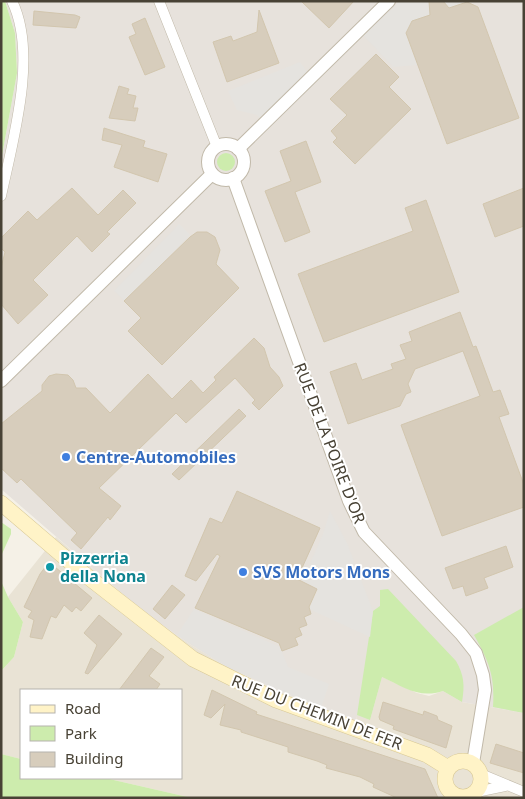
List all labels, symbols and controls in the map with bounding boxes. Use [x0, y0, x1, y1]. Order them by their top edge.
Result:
street label: RUE DE LA POIRE D'OR [289, 359, 371, 527]
place label: Centre-Automobiles [76, 446, 236, 468]
marker: Centre-Automobiles [60, 451, 72, 463]
place label: Pizzerria della Nona [60, 547, 146, 587]
marker: Pizzerria della Nona [44, 561, 56, 573]
place label: SVS Motors Mons [253, 561, 390, 583]
marker: SVS Motors Mons [237, 566, 249, 578]
street label: RUE DU CHEMIN DE FER [228, 669, 406, 755]
legend [20, 689, 182, 779]
text: Road [65, 698, 101, 718]
text: Park [65, 723, 97, 743]
text: Building [65, 748, 123, 768]

